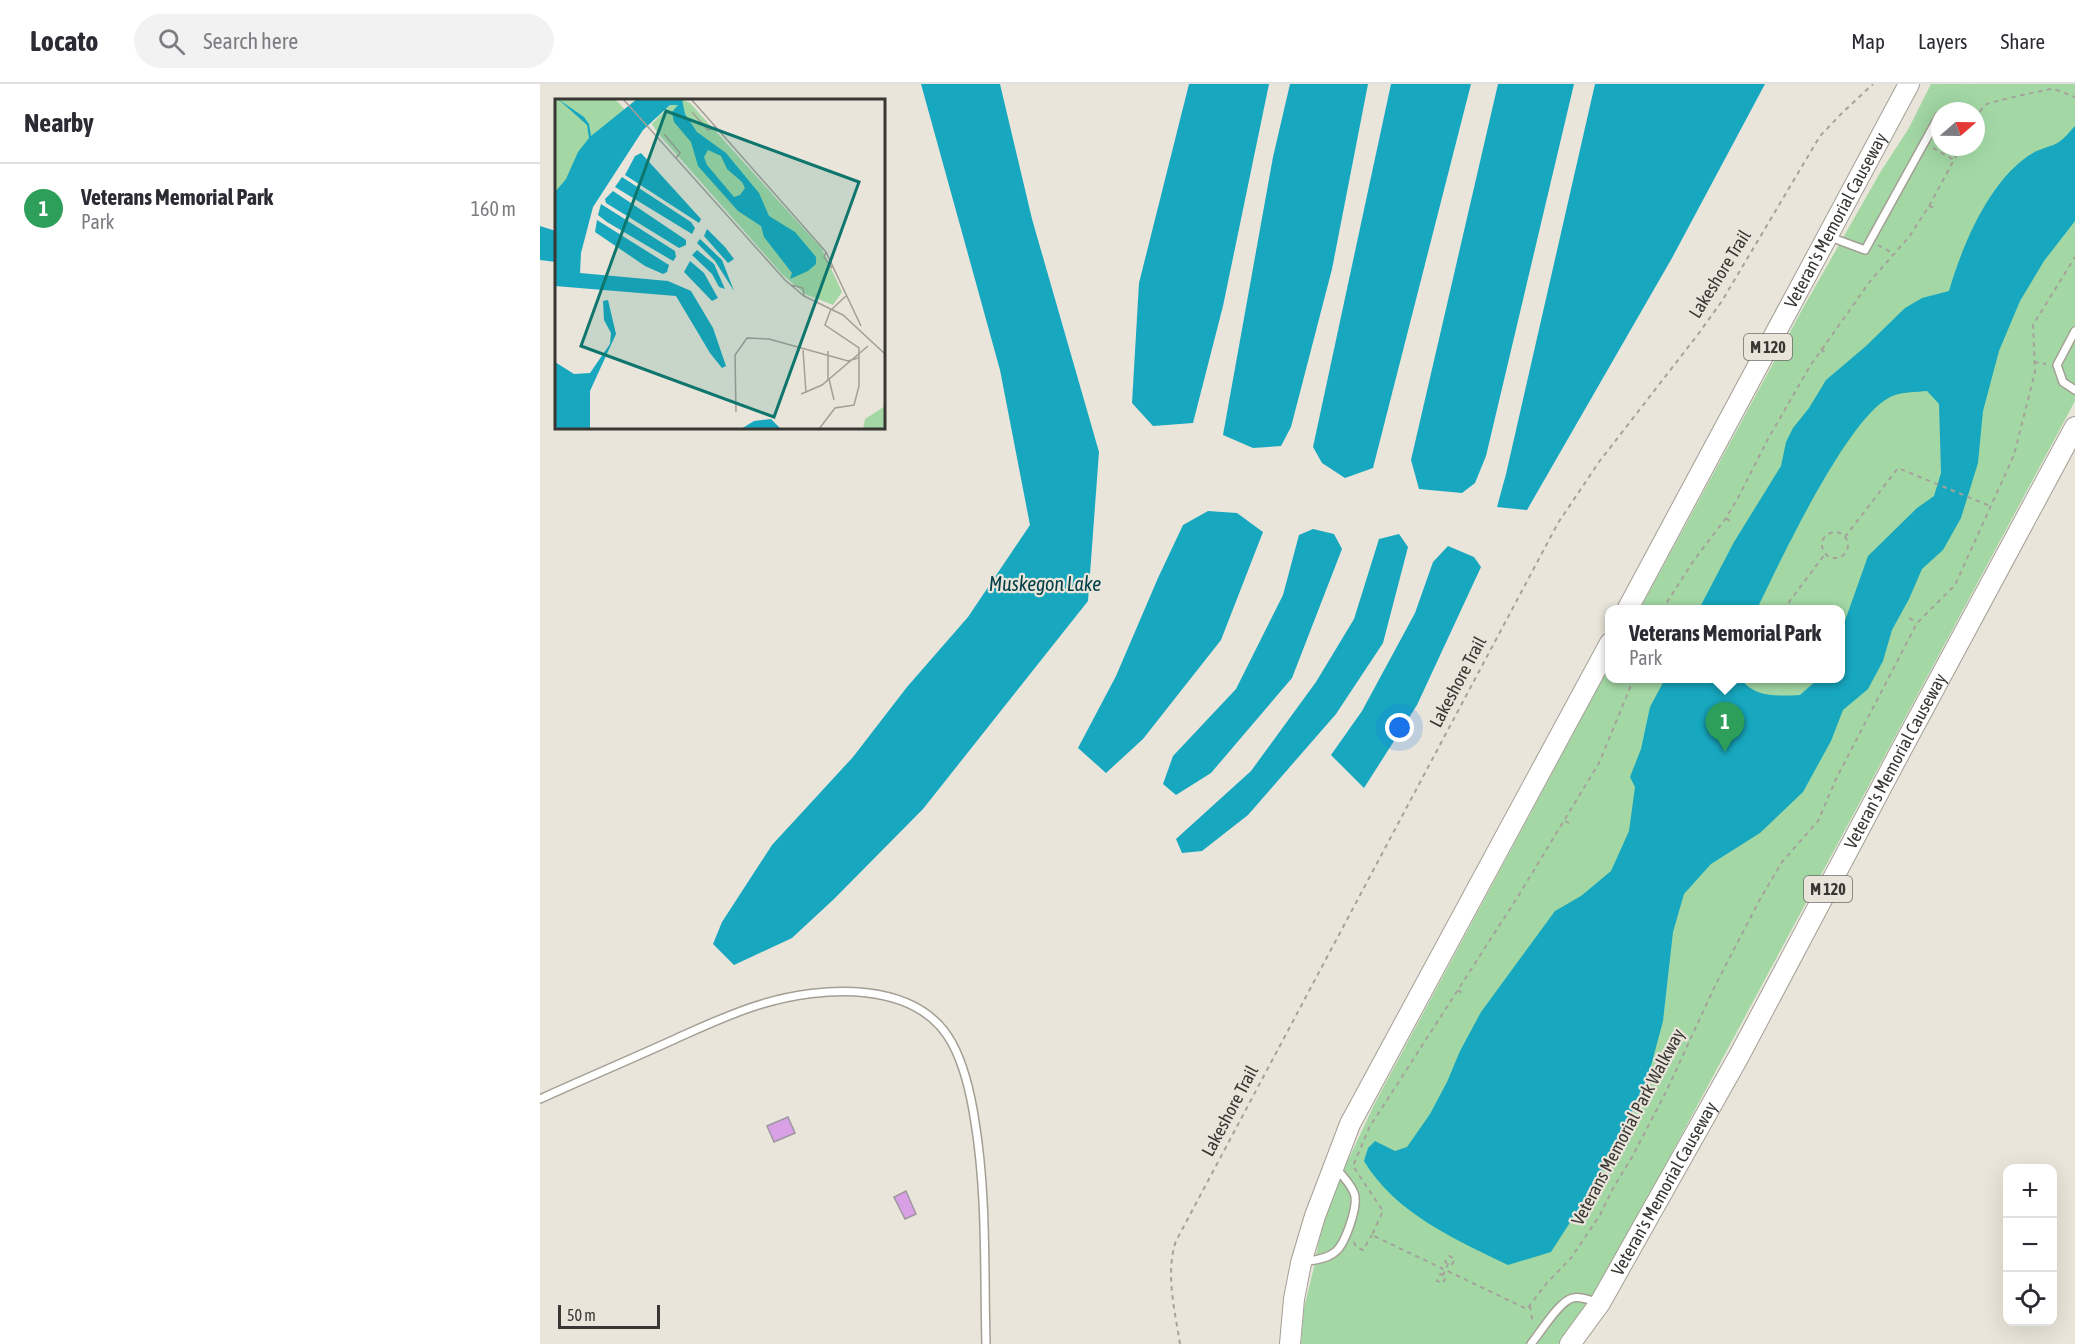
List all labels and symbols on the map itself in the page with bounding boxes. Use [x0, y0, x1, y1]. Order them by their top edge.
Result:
inset map [555, 99, 885, 429]
north arrow [1931, 102, 1985, 156]
street label: Veteran's Memorial Causeway [1780, 129, 1891, 311]
street label: Lakeshore Trail [1684, 226, 1755, 322]
road number: M 120 [1744, 334, 1792, 360]
water label: Muskegon Lake [989, 572, 1101, 595]
street label: Lakeshore Trail [1425, 633, 1490, 731]
street label: Veteran's Memorial Causeway [1840, 670, 1950, 852]
pin: 1 [1706, 702, 1744, 752]
your location [1385, 713, 1414, 742]
road number: M 120 [1804, 876, 1852, 902]
street label: Veterans Memorial Park Walkway [1567, 1025, 1688, 1229]
street label: Lakeshore Trail [1197, 1062, 1262, 1160]
street label: Veteran's Memorial Causeway [1607, 1098, 1721, 1279]
scale bar [558, 1302, 660, 1330]

